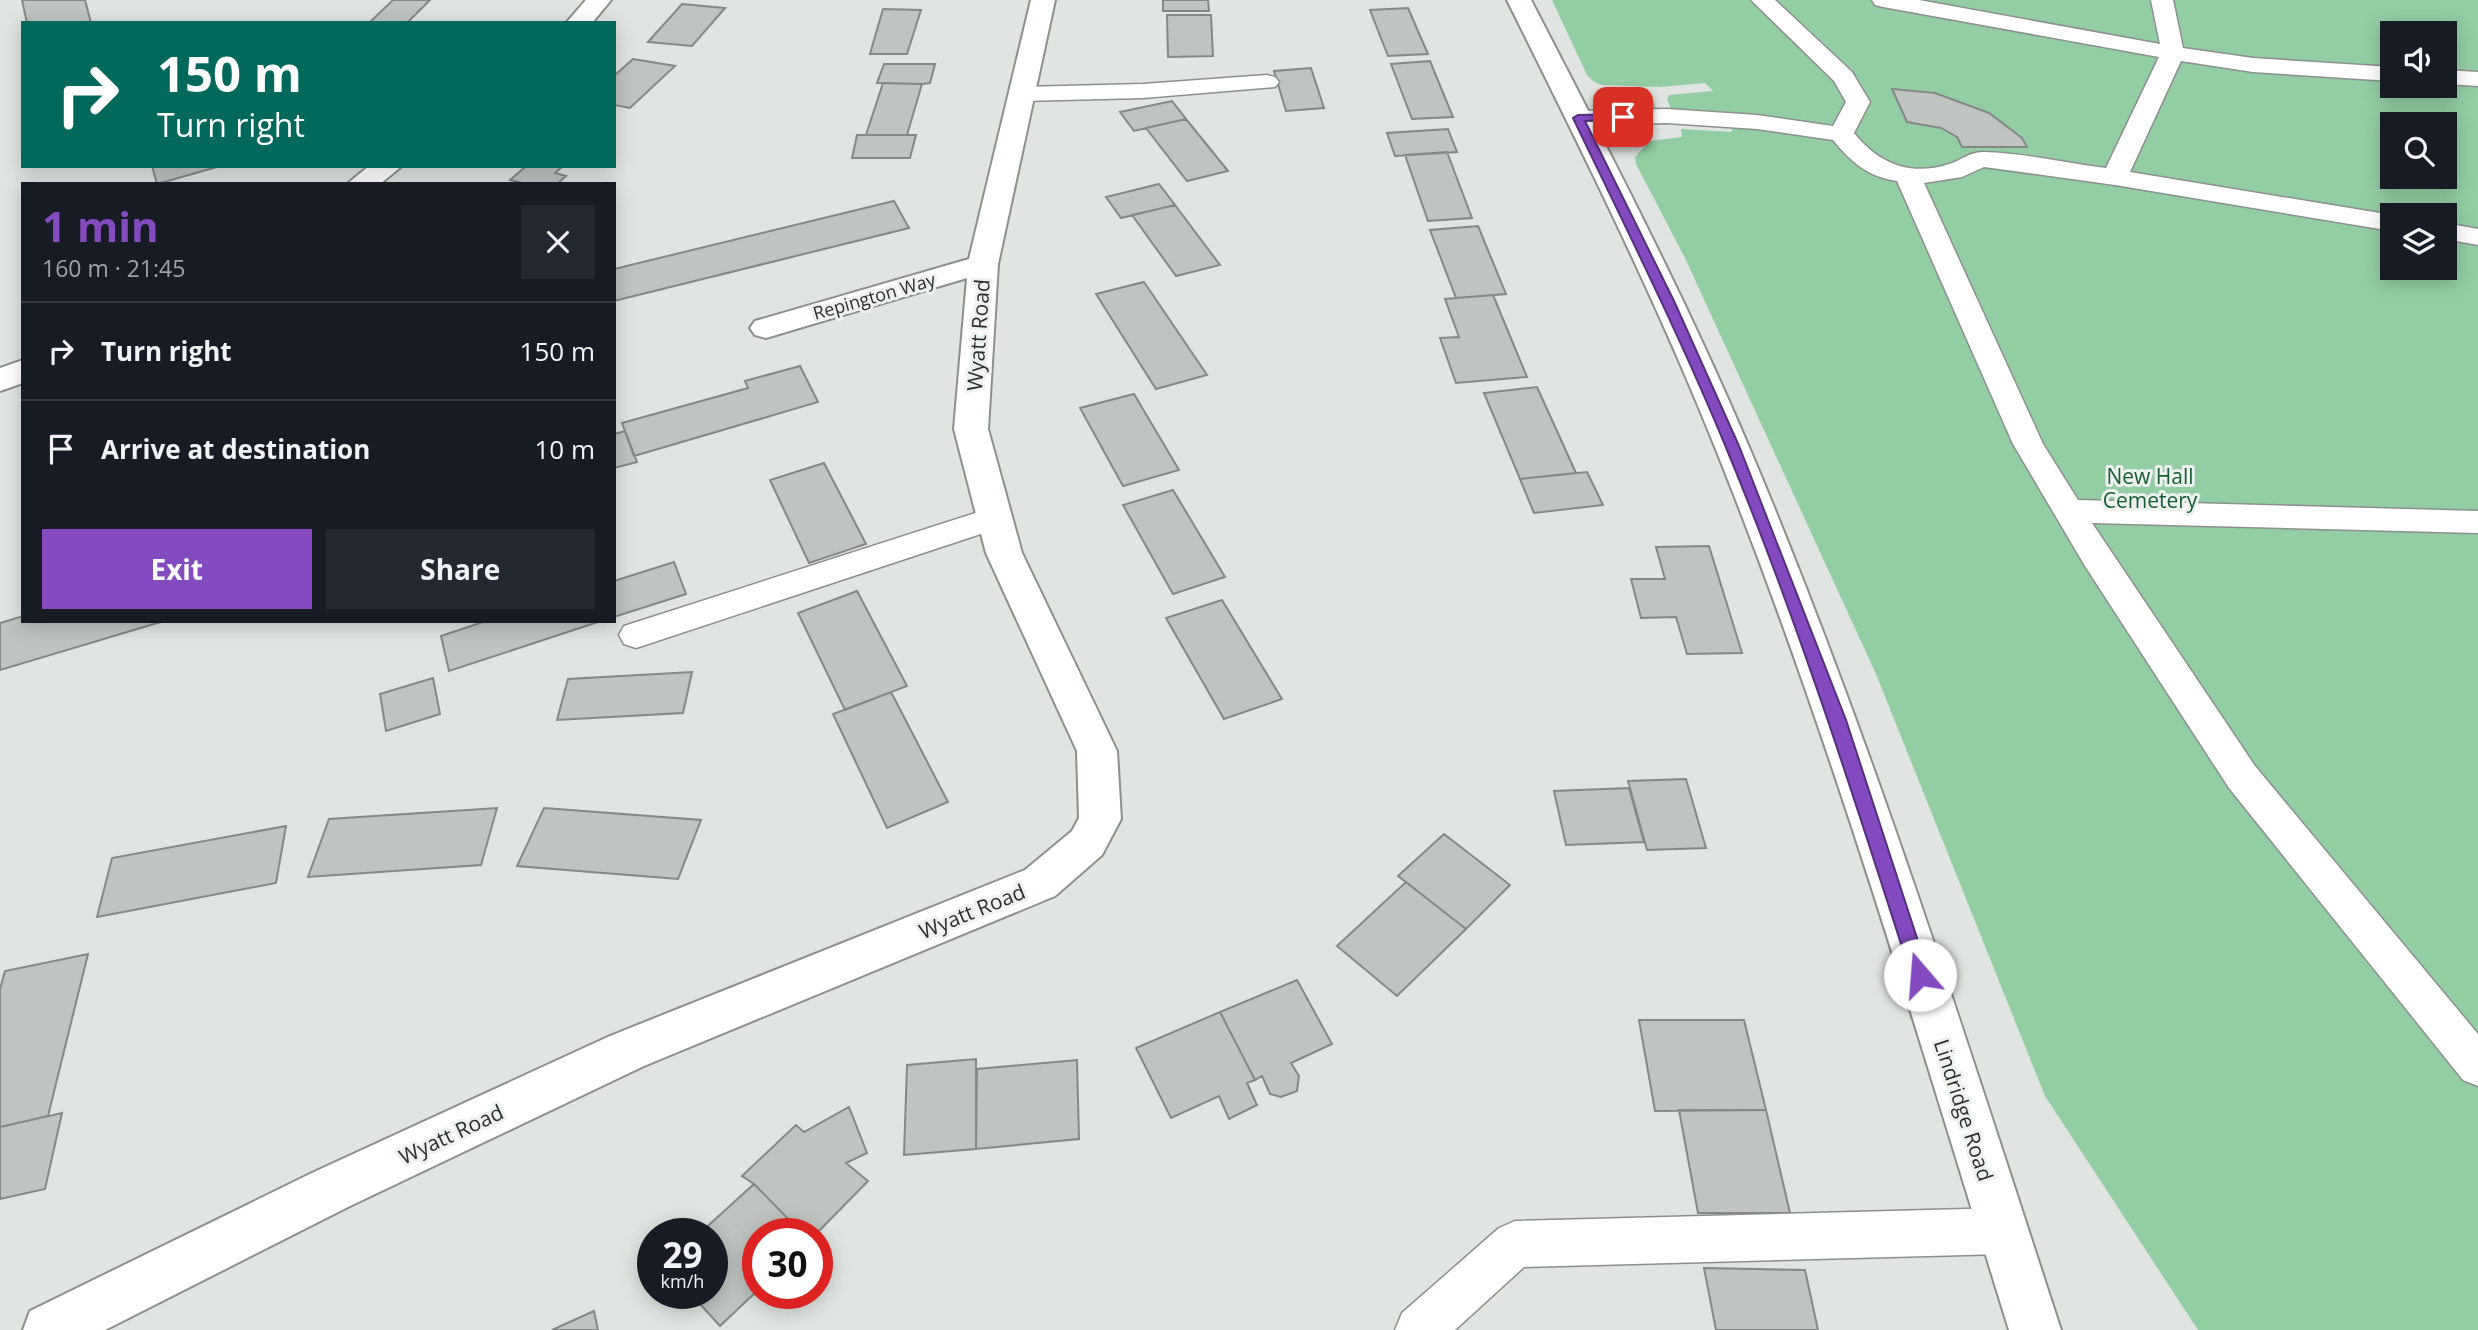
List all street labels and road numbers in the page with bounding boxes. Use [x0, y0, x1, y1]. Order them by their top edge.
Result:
street label: Repington Way [810, 267, 939, 325]
street label: Wyatt Road [960, 278, 996, 392]
street label: Wyatt Road [915, 877, 1029, 945]
street label: Lindridge Road [1928, 1036, 2000, 1184]
street label: Wyatt Road [394, 1098, 508, 1170]

